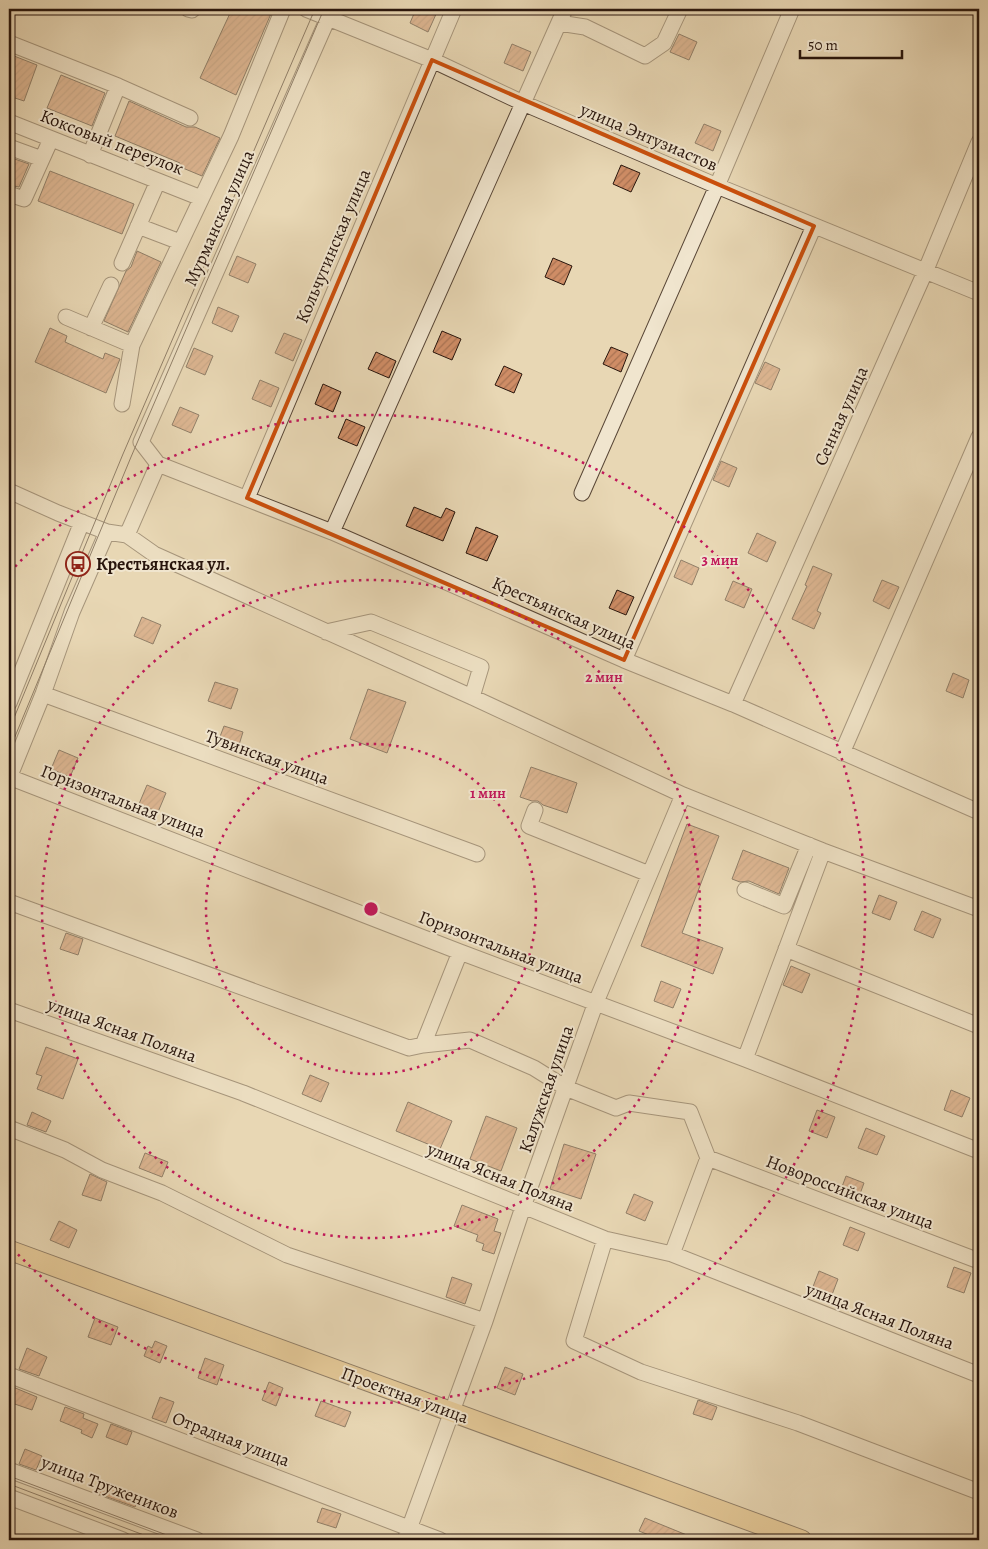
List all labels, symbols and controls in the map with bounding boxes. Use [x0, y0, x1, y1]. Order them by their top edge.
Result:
scale bar [800, 28, 903, 60]
text: 50 m [808, 35, 838, 55]
street label: улица Энтузиастов [576, 97, 721, 177]
street label: Коксовый переулок [37, 104, 187, 180]
street label: Мурманская улица [178, 146, 260, 290]
street label: Кольчугинская улица [290, 165, 377, 327]
street label: Сенная улица [808, 362, 874, 470]
text: 3 мин [702, 550, 739, 570]
bus stop icon: Крестьянская ул. [65, 551, 91, 577]
place label: Крестьянская ул. [96, 552, 230, 576]
street label: Крестьянская улица [488, 571, 640, 656]
text: 2 мин [585, 667, 623, 687]
street label: Тувинская улица [202, 724, 333, 791]
street label: Горизонтальная улица [37, 759, 209, 844]
text: 1 мин [470, 783, 506, 803]
centre of rings [362, 900, 380, 918]
street label: Горизонтальная улица [415, 905, 587, 990]
street label: улица Ясная Поляна [43, 992, 201, 1068]
street label: Калужская улица [513, 1021, 579, 1156]
street label: улица Ясная Поляна [423, 1136, 579, 1218]
street label: Новороссийская улица [762, 1149, 938, 1235]
street label: улица Ясная Поляна [801, 1276, 958, 1356]
street label: Проектная улица [338, 1361, 473, 1429]
street label: Отрадная улица [169, 1406, 294, 1473]
street label: улица Тружеников [37, 1449, 182, 1524]

